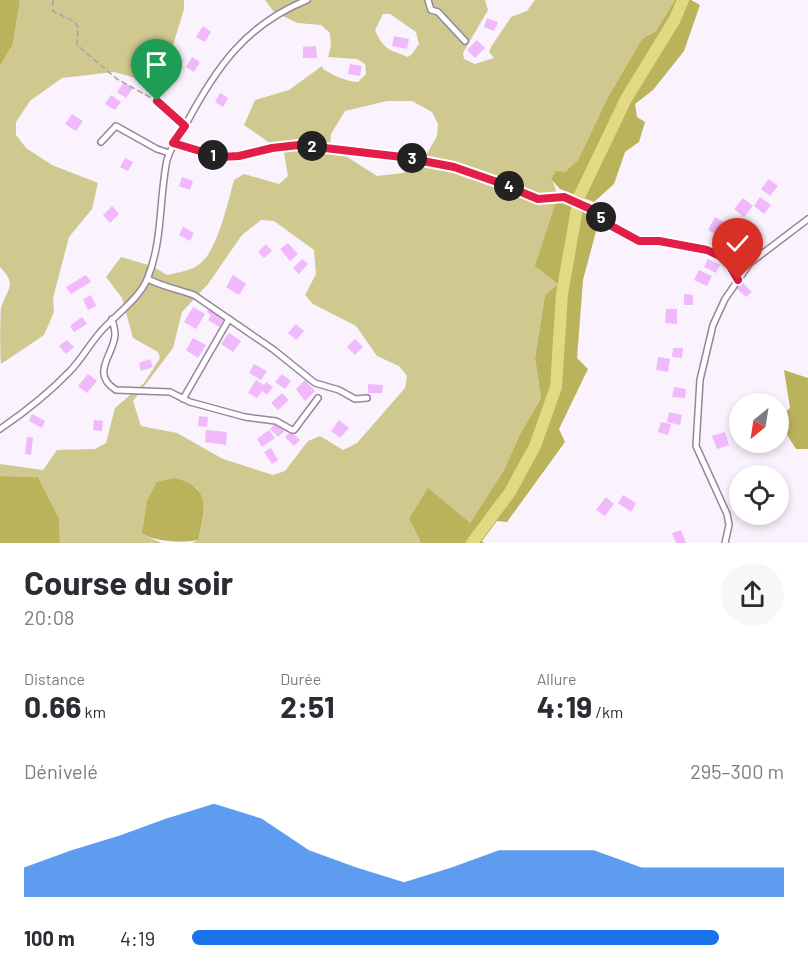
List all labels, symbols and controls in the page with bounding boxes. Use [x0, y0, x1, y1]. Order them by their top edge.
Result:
pin [131, 39, 182, 101]
icon: arrive [140, 48, 173, 81]
pin: 2 [297, 131, 327, 161]
text: 2 [308, 136, 316, 155]
pin: 1 [198, 140, 228, 170]
pin: 3 [397, 143, 427, 173]
text: 1 [210, 145, 216, 164]
text: 3 [408, 148, 416, 167]
pin: 4 [494, 171, 524, 201]
text: 4 [504, 176, 514, 195]
pin: 5 [586, 202, 616, 232]
text: 5 [597, 207, 605, 226]
pin [712, 218, 763, 280]
icon: check [721, 227, 754, 260]
north arrow [729, 393, 789, 453]
map controls [729, 393, 789, 525]
button: locate [729, 465, 789, 525]
text: Course du soir [24, 562, 233, 602]
button: share [721, 563, 784, 626]
text: 20:08 [24, 605, 75, 629]
text: Distance [24, 669, 85, 688]
text: Durée [280, 669, 321, 688]
text: Allure [537, 669, 577, 688]
text: 0.66 [24, 688, 81, 724]
text: 2:51 [280, 688, 335, 724]
text: 4:19 [537, 688, 592, 724]
text: km [81, 702, 106, 721]
text: /km [592, 702, 623, 721]
text: Dénivelé [24, 759, 98, 783]
text: 295–300 m [690, 759, 784, 783]
text: 100 m [24, 926, 75, 950]
text: 4:19 [120, 926, 155, 950]

